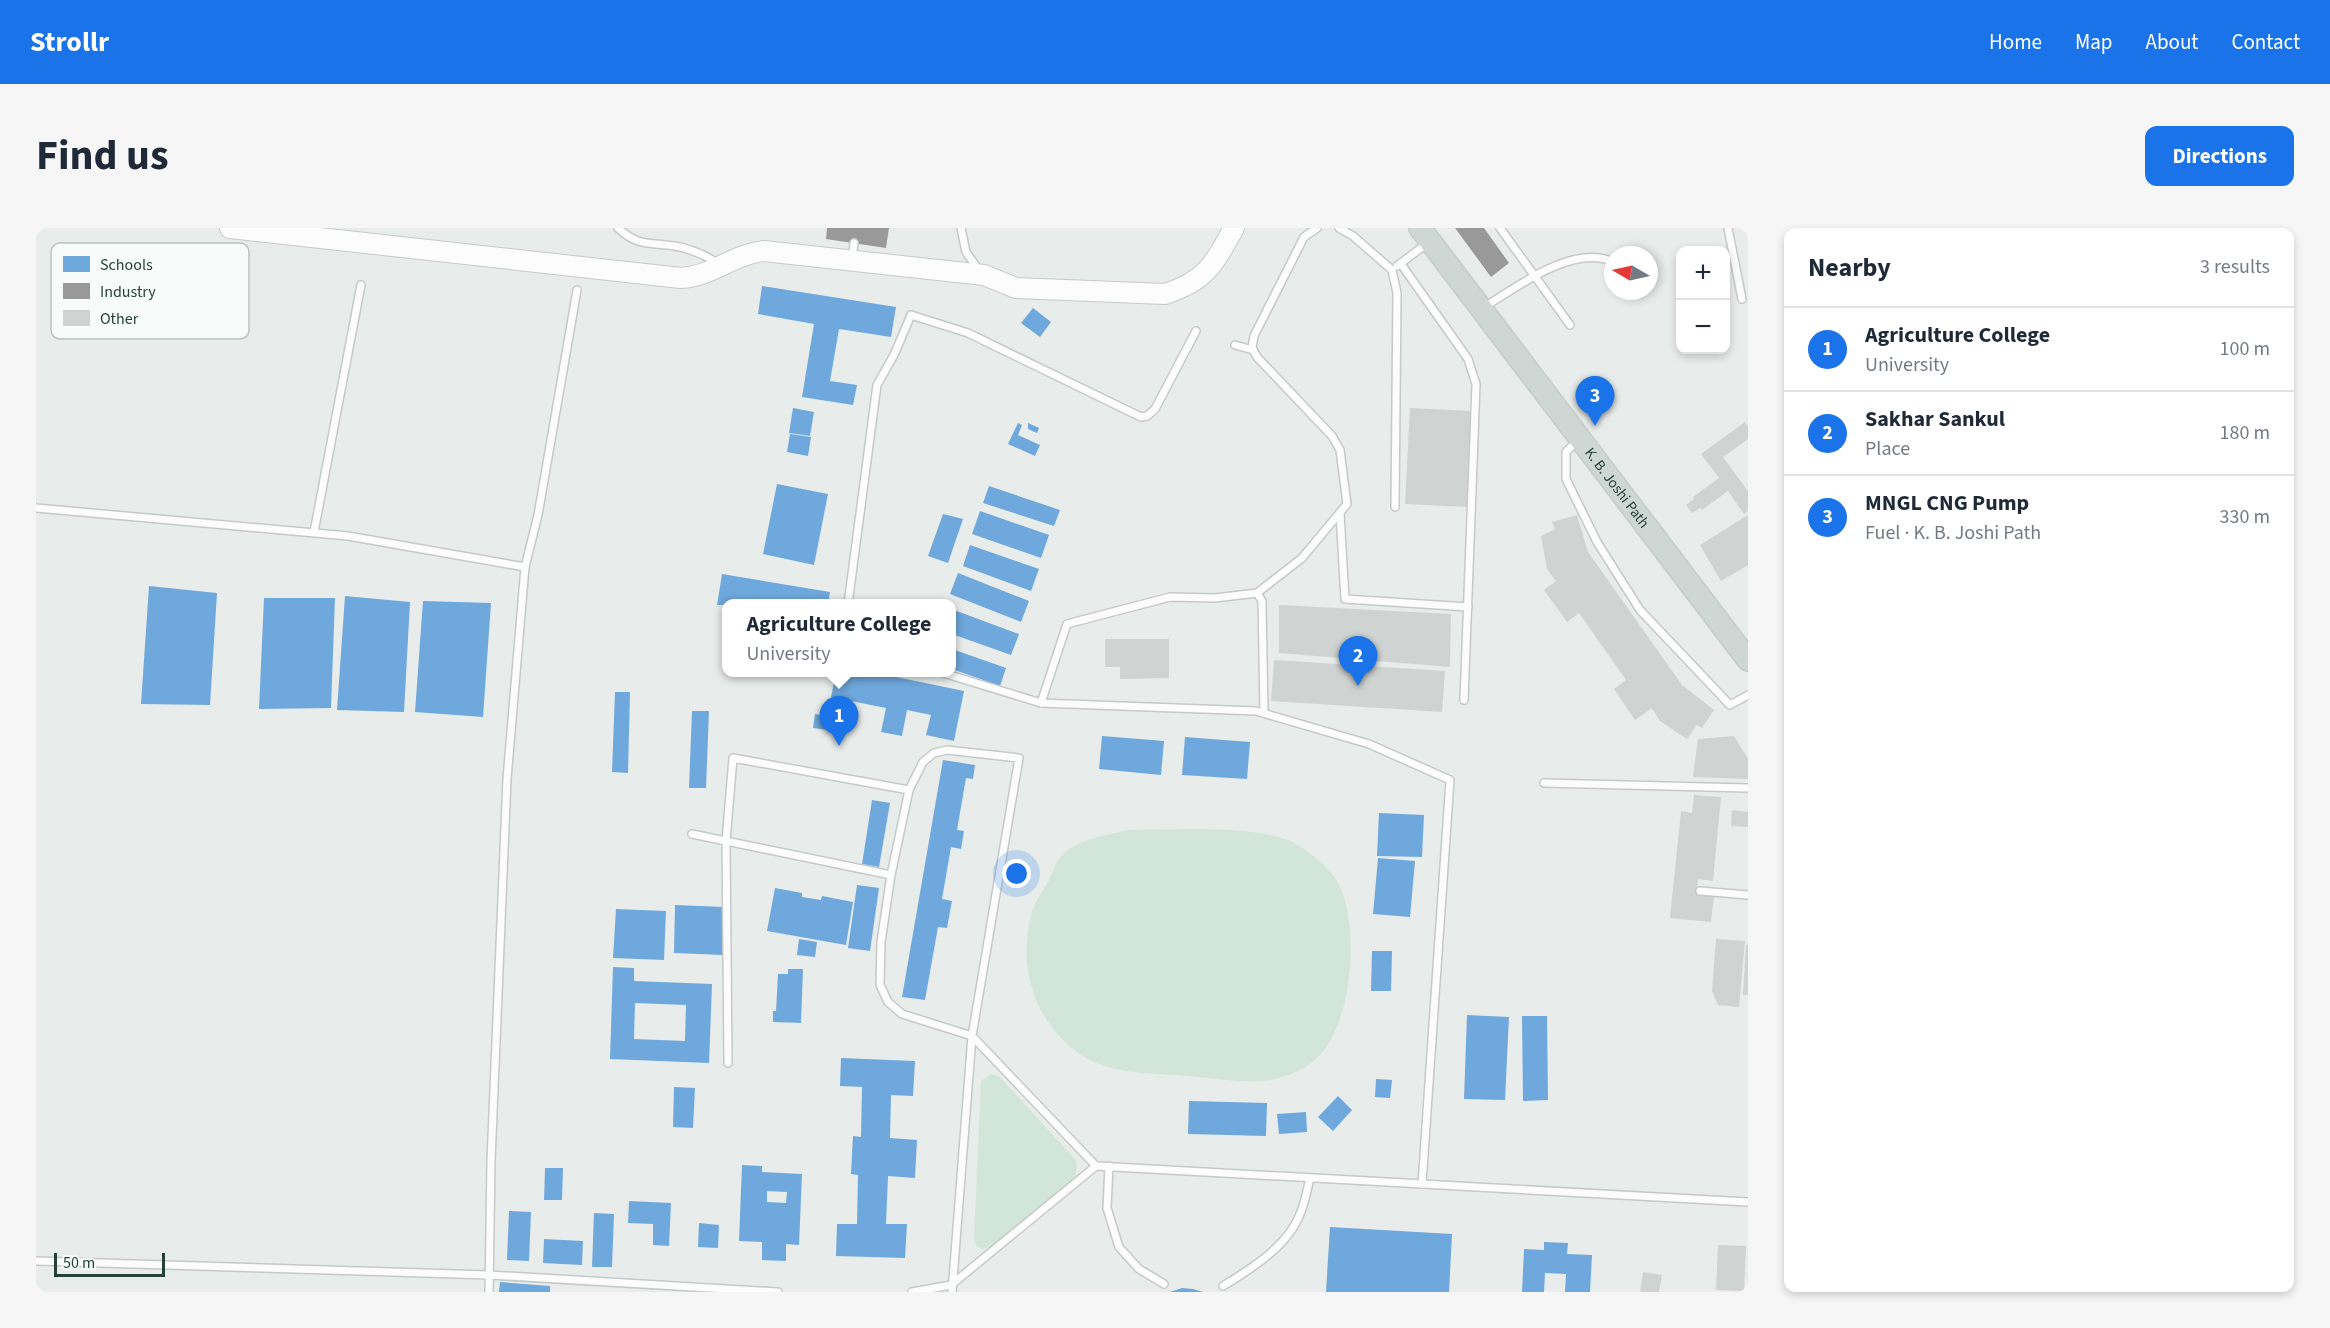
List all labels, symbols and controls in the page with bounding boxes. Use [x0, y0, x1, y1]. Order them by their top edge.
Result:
text: Strollr [30, 22, 109, 62]
text: Home [1989, 27, 2042, 57]
text: Map [2075, 27, 2113, 57]
text: About [2146, 27, 2198, 57]
text: Contact [2231, 27, 2300, 57]
text: Find us [36, 126, 169, 186]
button: Directions [2145, 126, 2294, 186]
legend [51, 243, 249, 339]
north arrow [1604, 246, 1658, 300]
map controls [1676, 246, 1730, 354]
button: + [1676, 246, 1730, 300]
text: Nearby [1808, 249, 1891, 286]
text: 3 results [2200, 253, 2270, 281]
text: Schools [100, 254, 153, 276]
text: Industry [100, 281, 156, 303]
button: − [1676, 300, 1730, 354]
text: Other [100, 308, 139, 330]
text: Agriculture College [1865, 319, 2050, 351]
text: 1 [1822, 335, 1833, 363]
text: 100 m [2220, 335, 2270, 363]
text: University [1865, 351, 1949, 379]
pin: 3 [1576, 376, 1614, 426]
text: Sakhar Sankul [1865, 403, 2005, 435]
text: 2 [1822, 419, 1833, 447]
text: 180 m [2220, 419, 2270, 447]
text: Place [1865, 435, 1910, 463]
street label: K. B. Joshi Path [1580, 443, 1655, 532]
text: MNGL CNG Pump [1865, 487, 2029, 519]
text: 3 [1822, 503, 1833, 531]
text: 330 m [2220, 503, 2270, 531]
text: Fuel · K. B. Joshi Path [1865, 519, 2041, 547]
popup [722, 599, 956, 677]
text: Agriculture College [746, 608, 932, 640]
pin: 2 [1338, 636, 1378, 686]
text: University [746, 640, 831, 668]
pin: 1 [820, 696, 858, 746]
your location [1002, 859, 1031, 888]
scale bar [54, 1250, 165, 1278]
text: 50 m [63, 1252, 95, 1274]

